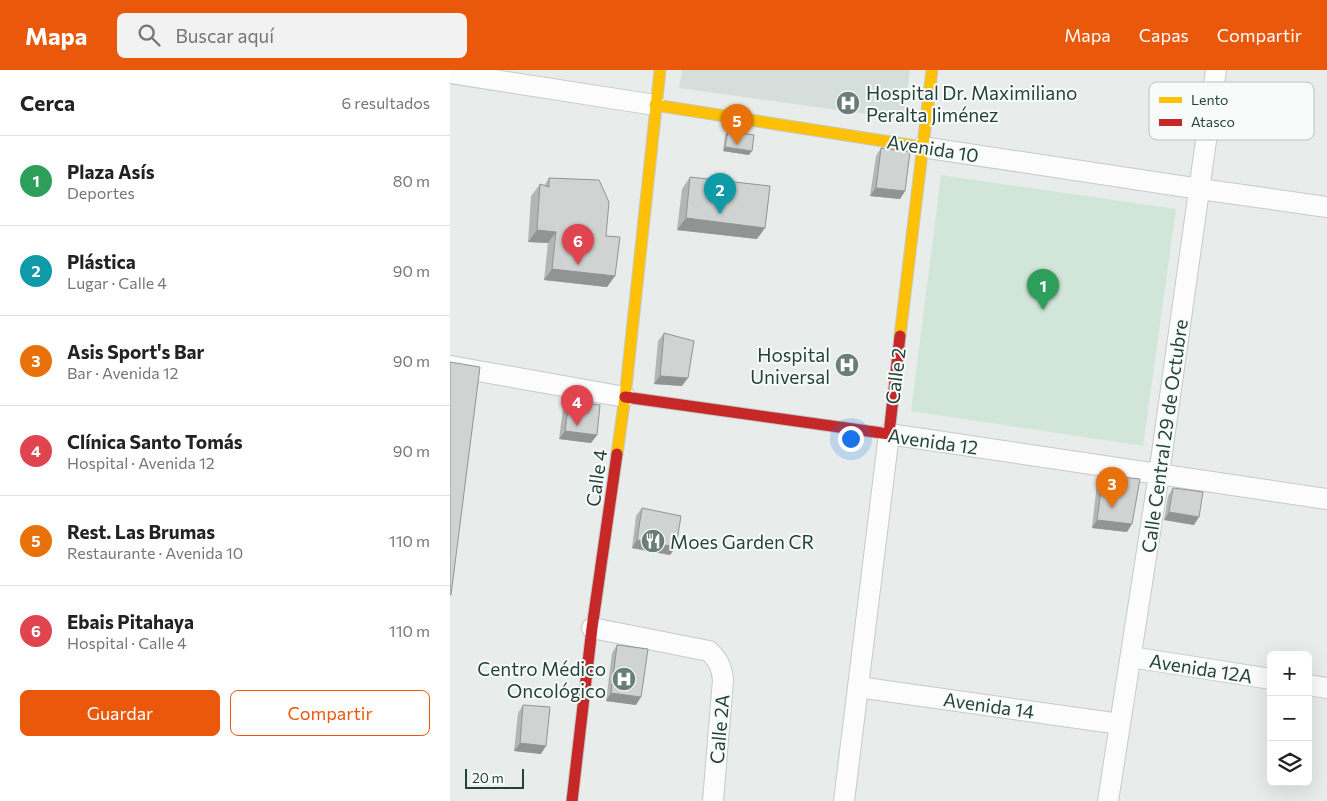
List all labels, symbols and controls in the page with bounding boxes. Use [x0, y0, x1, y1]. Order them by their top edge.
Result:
search box [117, 13, 467, 58]
text: Mapa [25, 21, 87, 50]
icon: search [135, 21, 163, 49]
text: Buscar aquí [175, 24, 274, 47]
text: Mapa [1064, 24, 1111, 46]
text: Capas [1139, 24, 1189, 46]
text: Compartir [1217, 24, 1302, 46]
place label: Hospital Dr. Maximiliano Peralta Jiménez [866, 81, 1077, 126]
legend [1149, 82, 1314, 140]
text: Cerca [20, 90, 75, 115]
hospital icon: Hospital Dr. Maximiliano Peralta Jiménez [835, 90, 861, 116]
text: Lento [1191, 91, 1228, 108]
text: 6 resultados [342, 93, 430, 112]
pin: 5 [721, 104, 753, 145]
text: Atasco [1191, 113, 1235, 130]
street label: Avenida 10 [885, 129, 981, 167]
text: Plaza Asís [67, 160, 155, 183]
text: 1 [32, 171, 40, 190]
text: 80 m [393, 171, 430, 190]
pin: 2 [704, 173, 736, 214]
text: Deportes [67, 183, 135, 202]
pin: 6 [562, 224, 594, 265]
text: Plástica [67, 250, 136, 273]
text: 2 [31, 261, 41, 280]
text: 90 m [393, 261, 430, 280]
pin: 1 [1027, 269, 1059, 310]
text: Lugar · Calle 4 [67, 273, 167, 292]
street label: Calle Central 29 de Octubre [1136, 318, 1192, 554]
text: Asis Sport's Bar [67, 340, 204, 363]
place label: Hospital Universal [750, 343, 830, 388]
street label: Calle 2 [880, 346, 910, 406]
text: 3 [31, 351, 41, 370]
text: 90 m [393, 351, 430, 370]
hospital icon: Hospital Universal [834, 352, 860, 378]
text: Bar · Avenida 12 [67, 363, 178, 382]
pin: 4 [561, 385, 593, 426]
street label: Avenida 12 [886, 423, 980, 459]
your location [838, 426, 864, 452]
text: Clínica Santo Tomás [67, 430, 243, 453]
text: 4 [31, 441, 41, 460]
text: 90 m [393, 441, 430, 460]
street label: Calle 4 [581, 448, 611, 508]
text: Hospital · Avenida 12 [67, 453, 215, 472]
pin: 3 [1096, 467, 1128, 508]
text: Rest. Las Brumas [67, 520, 215, 543]
restaurant icon: Moes Garden CR [640, 528, 666, 554]
place label: Moes Garden CR [670, 530, 814, 553]
text: 5 [31, 531, 41, 550]
text: 110 m [389, 531, 430, 550]
text: Restaurante · Avenida 10 [67, 543, 243, 562]
text: Ebais Pitahaya [67, 610, 194, 633]
text: 6 [31, 621, 41, 640]
text: 110 m [389, 621, 430, 640]
text: Hospital · Calle 4 [67, 633, 187, 652]
street label: Avenida 12A [1148, 649, 1254, 687]
map controls [1267, 651, 1312, 786]
button: + [1267, 651, 1312, 696]
place label: Centro Médico Oncológico [477, 657, 606, 702]
hospital icon: Centro Médico Oncológico [611, 666, 637, 692]
street label: Avenida 14 [942, 687, 1036, 723]
button: Guardar [20, 690, 220, 736]
button: Compartir [230, 690, 430, 736]
street label: Calle 2A [704, 693, 734, 765]
button: − [1267, 696, 1312, 741]
button: layers [1267, 741, 1312, 786]
scale bar [465, 766, 524, 789]
text: 20 m [472, 769, 504, 786]

